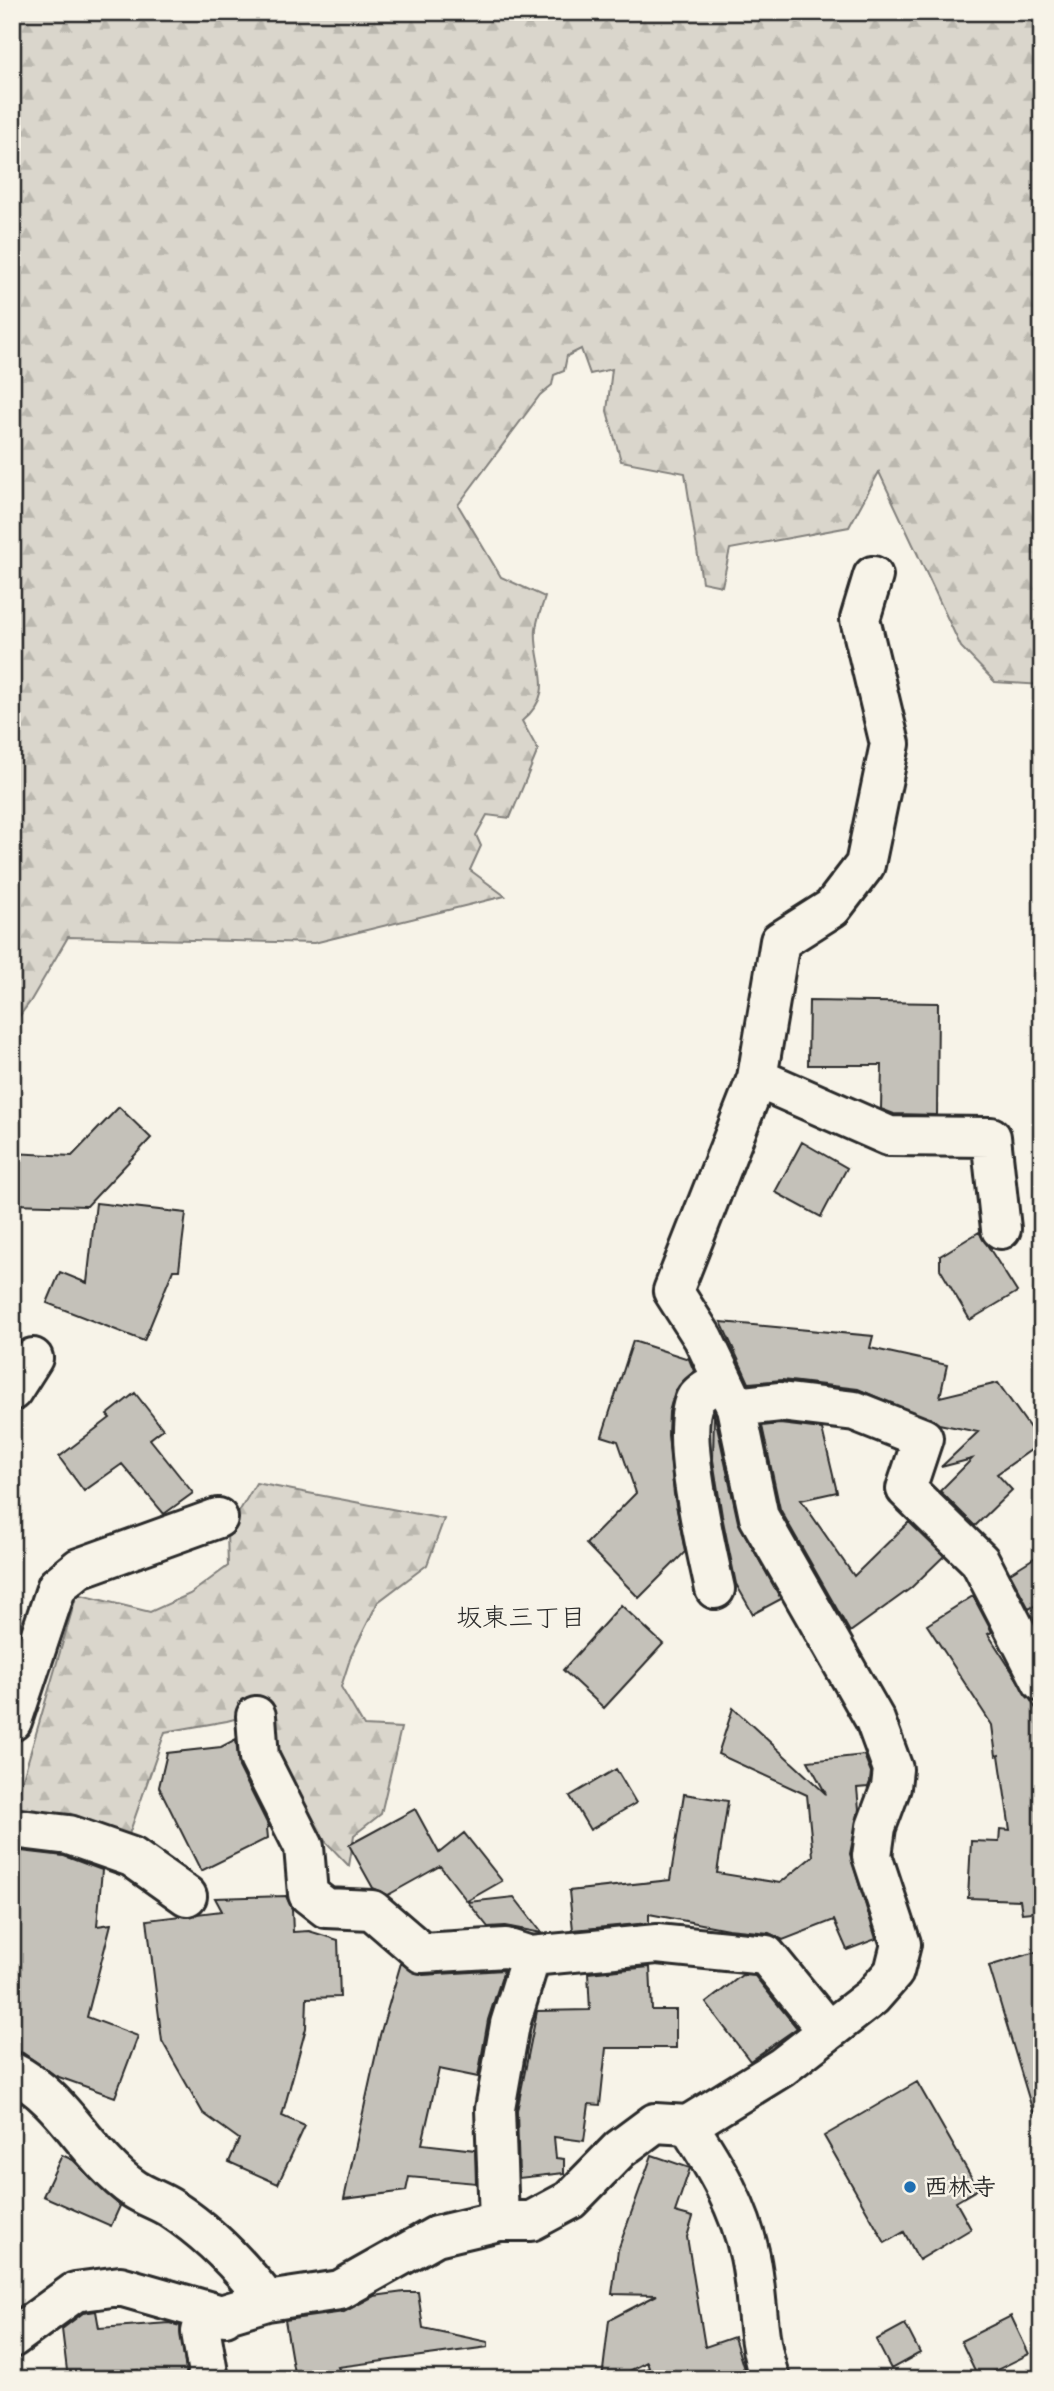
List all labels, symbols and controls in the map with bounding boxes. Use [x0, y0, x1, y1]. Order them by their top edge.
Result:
district label: 坂東三丁目 [456, 1602, 586, 1639]
place label: 西林寺 [924, 2173, 996, 2207]
marker: 西林寺 [902, 2179, 918, 2195]

